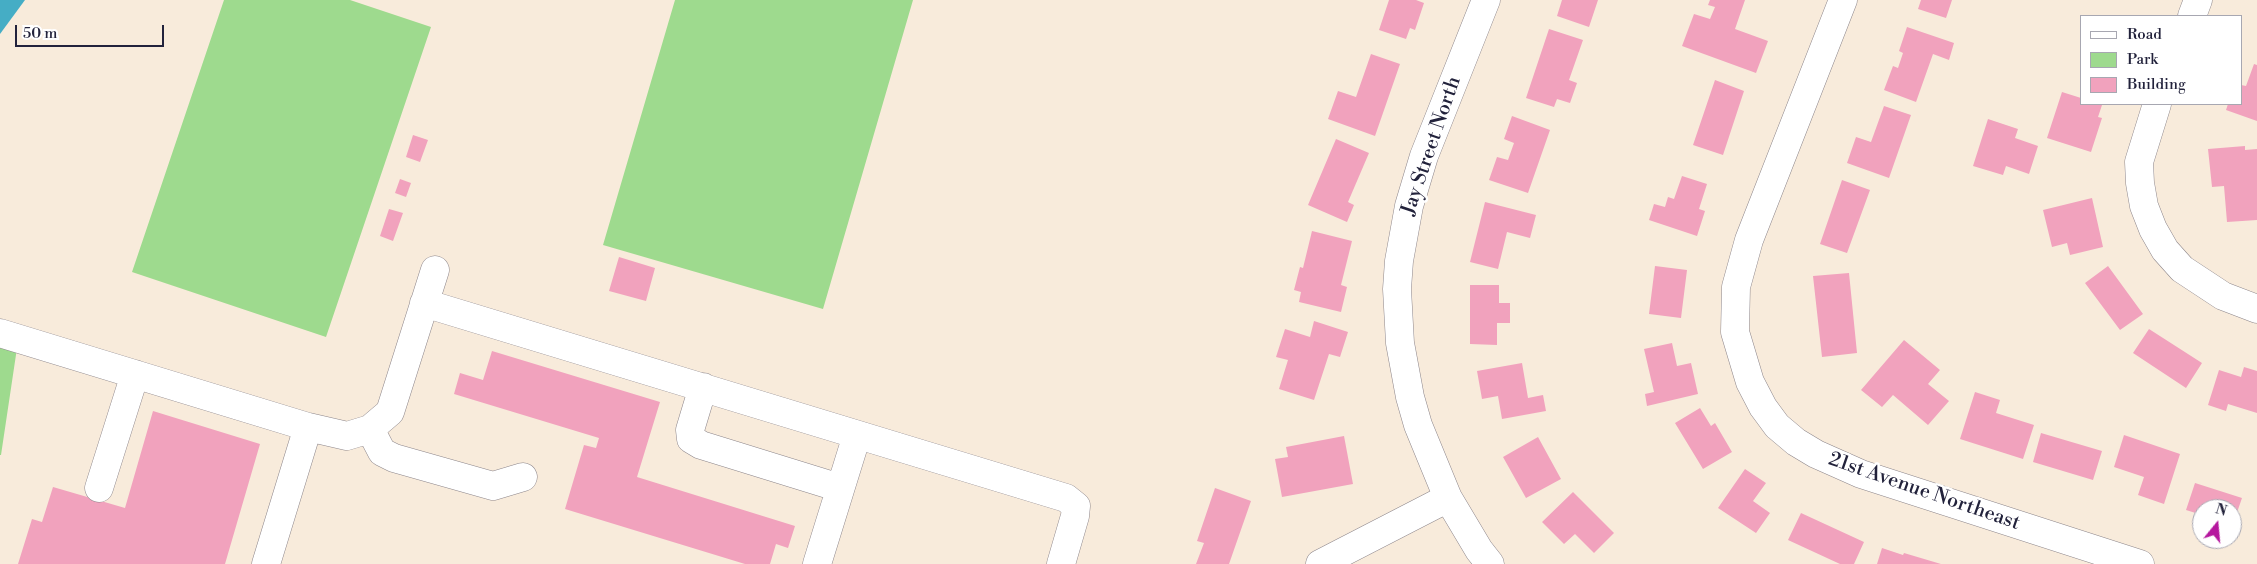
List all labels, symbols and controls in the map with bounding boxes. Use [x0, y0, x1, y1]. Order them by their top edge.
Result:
scale bar [18, 15, 166, 47]
legend [2080, 15, 2242, 105]
text: 50 m [23, 24, 57, 43]
text: Road [2127, 25, 2162, 44]
text: Park [2127, 50, 2158, 69]
street label: Jay Street North [1397, 74, 1467, 218]
text: Building [2127, 75, 2186, 94]
street label: 21st Avenue Northeast [1825, 448, 2023, 536]
north arrow [2192, 499, 2242, 549]
text: N [2213, 500, 2229, 521]

